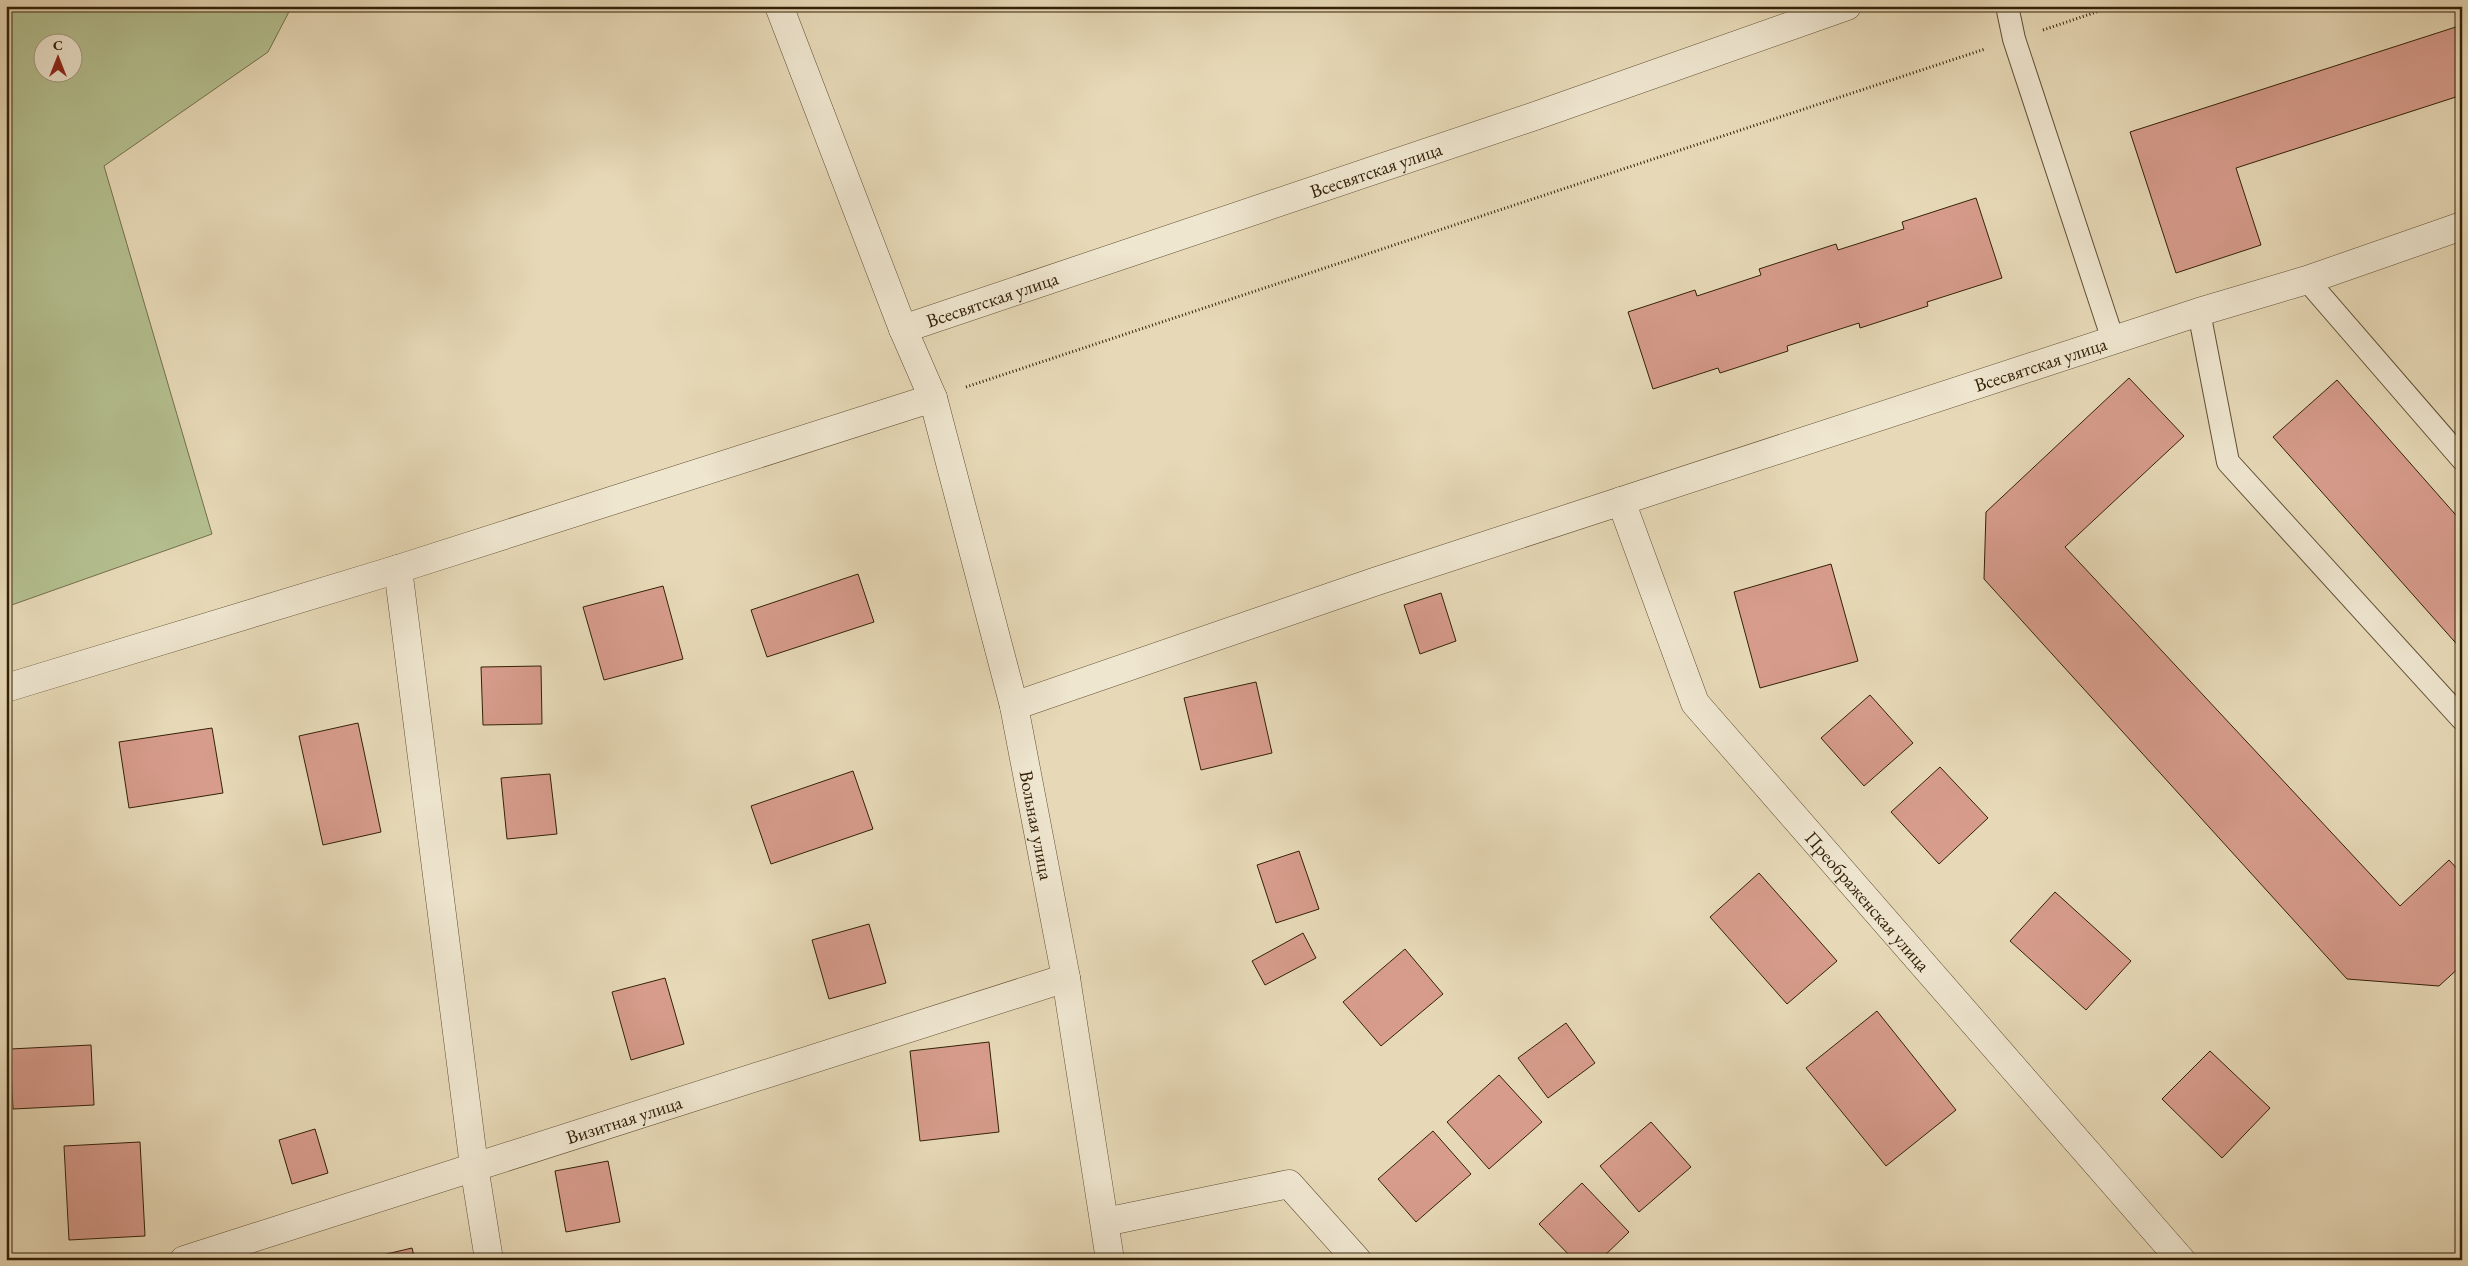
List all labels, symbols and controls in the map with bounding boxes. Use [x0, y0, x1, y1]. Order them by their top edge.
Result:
north arrow [32, 32, 82, 82]
text: С [53, 36, 63, 54]
street label: Всесвятская улица [1306, 136, 1446, 204]
street label: Всесвятская улица [923, 265, 1062, 333]
street label: Всесвятская улица [1971, 330, 2110, 397]
street label: Вольная улица [1014, 768, 1060, 882]
street label: Преображенская улица [1800, 825, 1936, 977]
street label: Визитная улица [563, 1089, 686, 1150]

